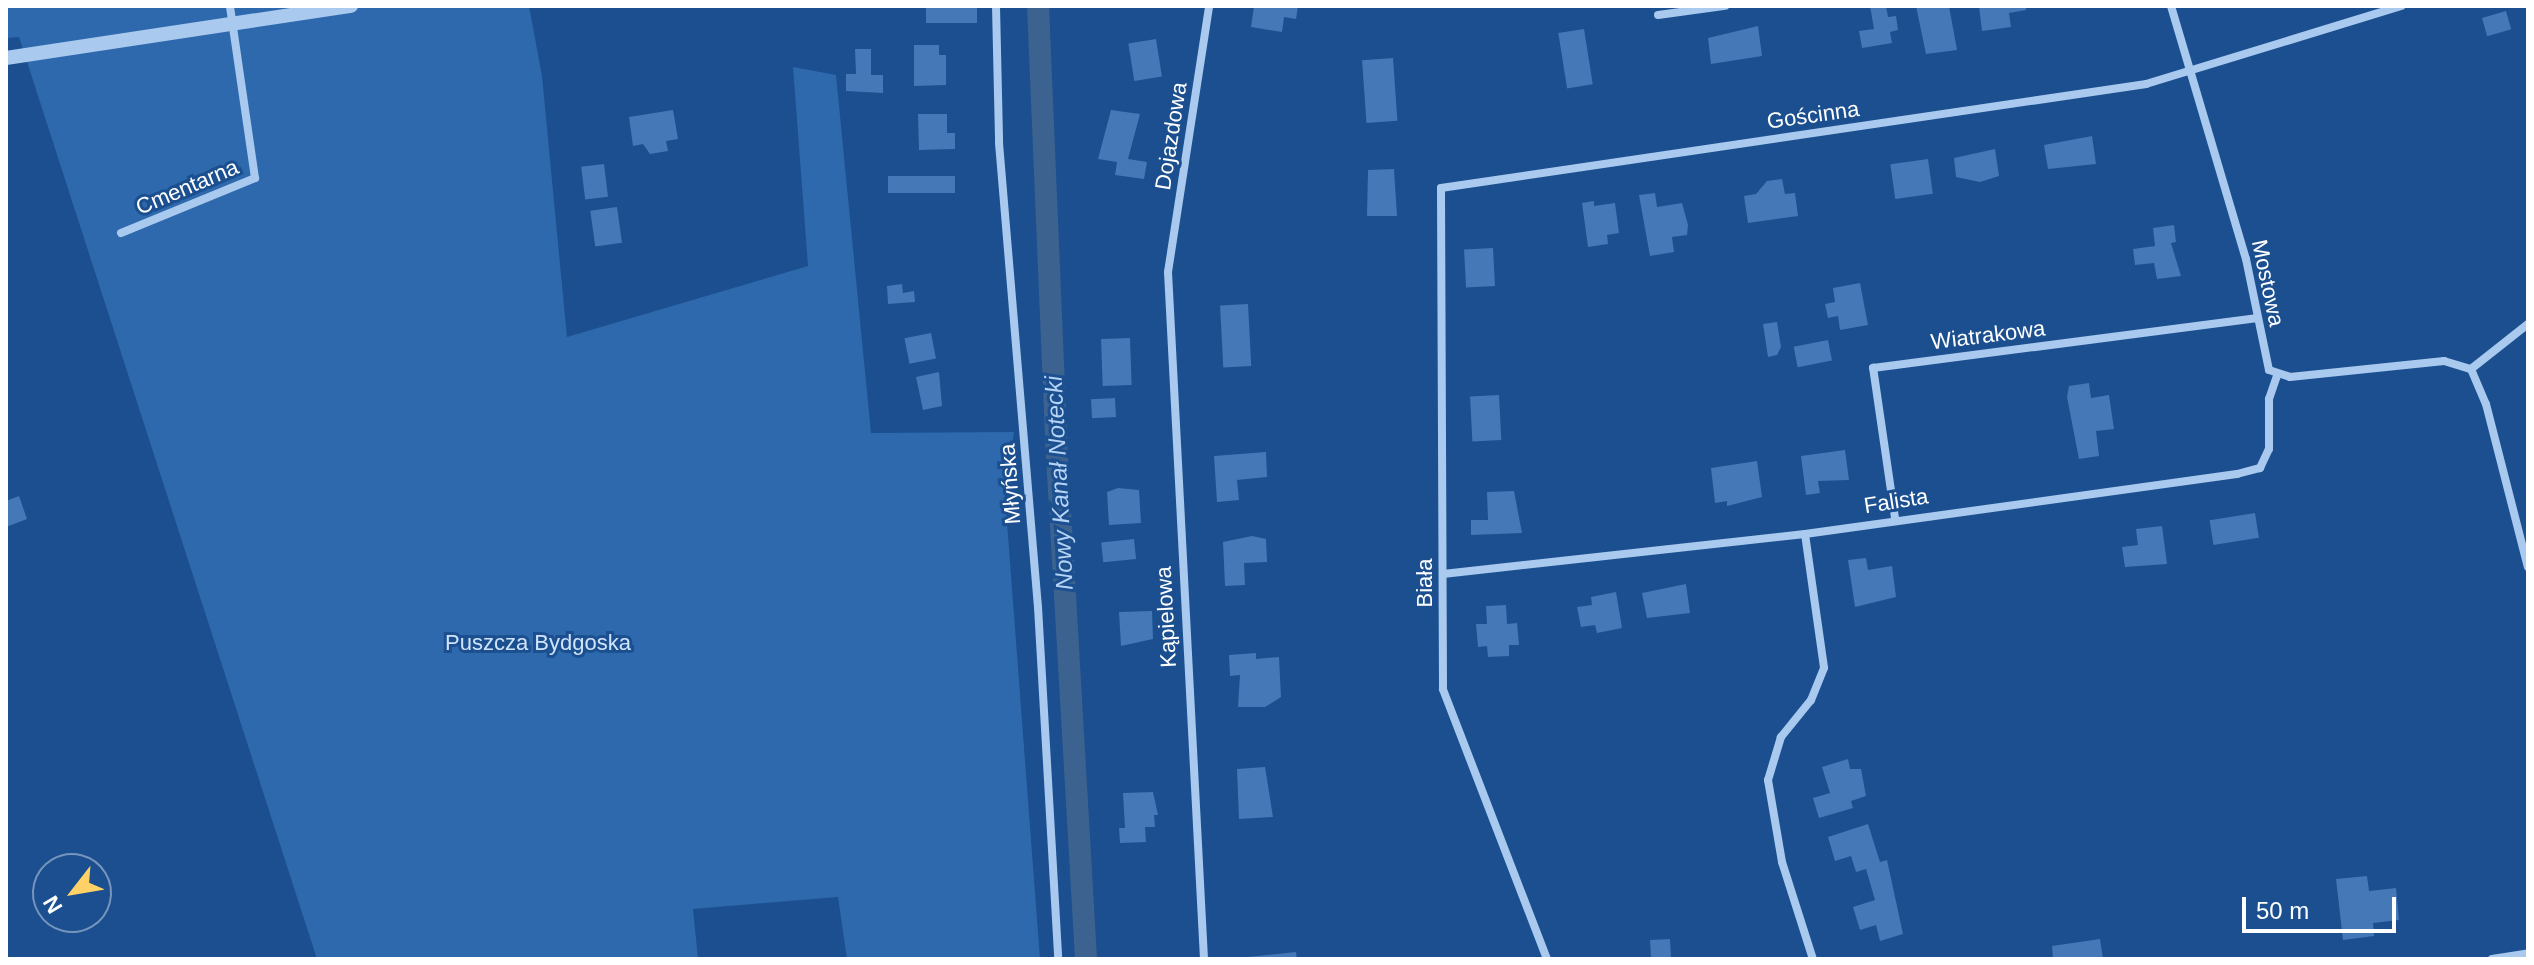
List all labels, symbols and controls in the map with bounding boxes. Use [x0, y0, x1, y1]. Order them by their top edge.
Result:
street label: Dojazdowa [1149, 80, 1193, 192]
street label: Gościnna [1765, 95, 1861, 135]
street label: Cmentarna [132, 154, 242, 220]
street label: Mostowa [2246, 237, 2290, 329]
street label: Wiatrakowa [1929, 315, 2047, 355]
water label: Nowy Kanał Notecki [1039, 375, 1079, 591]
street label: Młyńska [994, 443, 1026, 525]
street label: Falista [1862, 483, 1930, 519]
street label: Biała [1412, 559, 1438, 607]
street label: Kąpielowa [1150, 566, 1182, 668]
park label: Puszcza Bydgoska [445, 630, 631, 656]
north arrow [32, 853, 112, 933]
scale bar [2246, 881, 2400, 931]
text: N [38, 891, 68, 918]
text: 50 m [2256, 897, 2309, 924]

